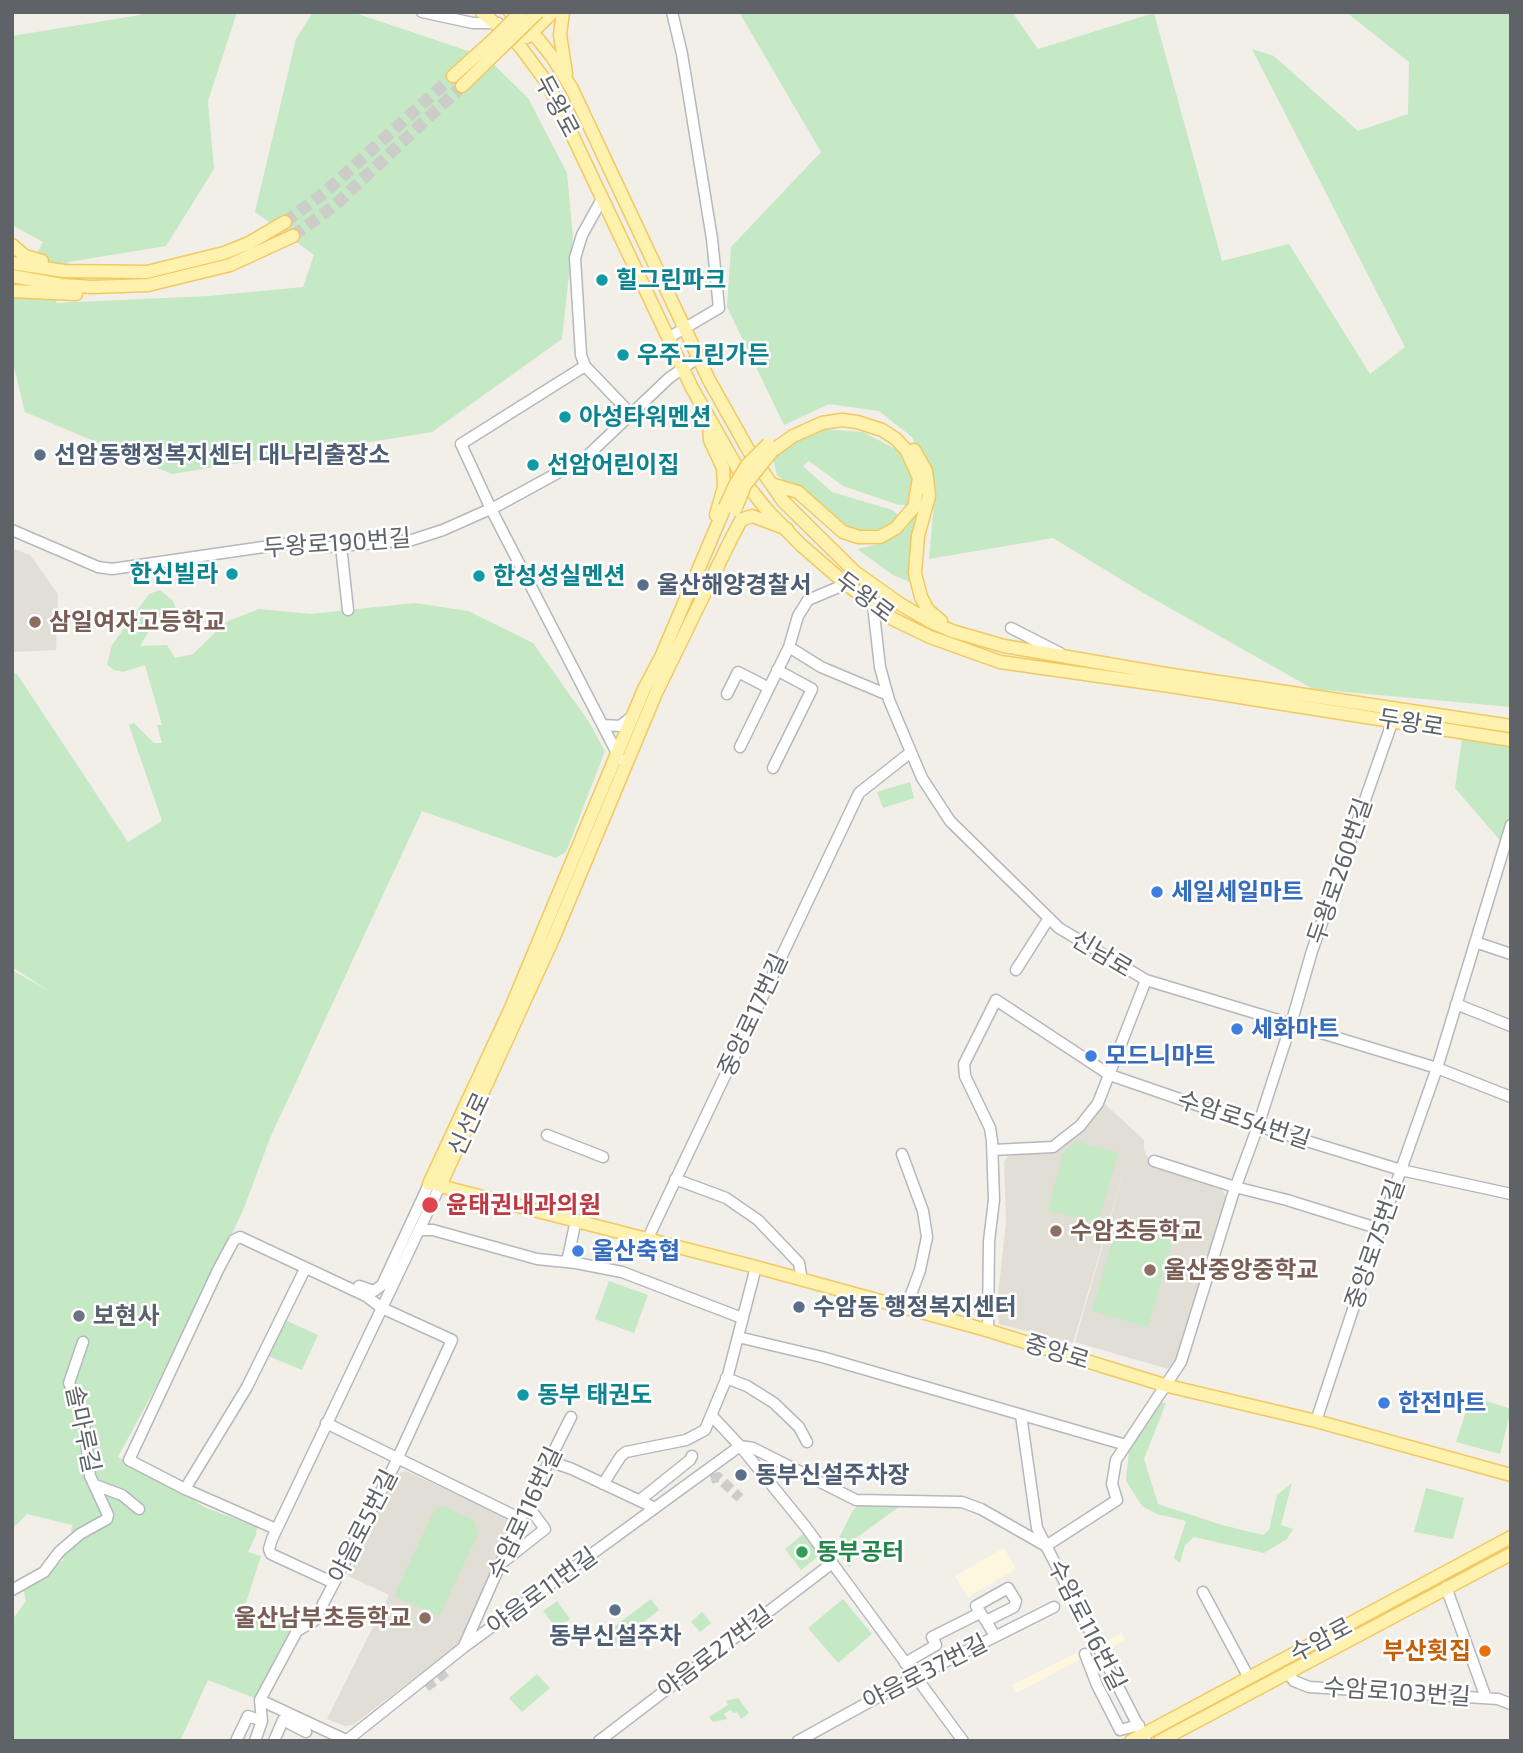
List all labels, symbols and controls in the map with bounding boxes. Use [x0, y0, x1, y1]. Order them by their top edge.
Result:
street label: 두왕로 [529, 70, 585, 142]
place label: 힐그린파크 [616, 266, 726, 294]
marker: 힐그린파크 [594, 272, 610, 288]
place label: 우주그린가든 [637, 341, 769, 369]
marker: 우주그린가든 [615, 347, 631, 363]
place label: 아성타워멘션 [579, 403, 711, 431]
marker: 아성타워멘션 [557, 409, 573, 425]
place label: 선암동행정복지센터 대나리출장소 [54, 441, 390, 469]
marker: 선암동행정복지센터 대나리출장소 [32, 447, 48, 463]
place label: 선암어린이집 [547, 451, 679, 479]
marker: 선암어린이집 [525, 457, 541, 473]
street label: 두왕로190번길 [262, 523, 412, 563]
place label: 한신빌라 [130, 560, 218, 588]
place label: 한성성실멘션 [493, 562, 625, 590]
marker: 한신빌라 [224, 566, 240, 582]
street label: 두왕로 [830, 566, 900, 628]
marker: 한성성실멘션 [471, 568, 487, 584]
place label: 울산해양경찰서 [657, 571, 812, 599]
marker: 울산해양경찰서 [635, 577, 651, 593]
place label: 삼일여자고등학교 [49, 608, 226, 636]
marker: 삼일여자고등학교 [27, 614, 43, 630]
street label: 두왕로 [1376, 704, 1446, 742]
street label: 두왕로260번길 [1302, 794, 1378, 948]
place label: 세일세일마트 [1171, 878, 1303, 906]
marker: 세일세일마트 [1149, 884, 1165, 900]
street label: 신남로 [1066, 925, 1138, 983]
street label: 중앙로17번길 [712, 949, 794, 1081]
place label: 세화마트 [1251, 1015, 1339, 1043]
marker: 세화마트 [1229, 1021, 1245, 1037]
place label: 모드니마트 [1105, 1042, 1215, 1070]
marker: 모드니마트 [1083, 1048, 1099, 1064]
street label: 수암로54번길 [1174, 1085, 1314, 1155]
street label: 신선로 [442, 1088, 496, 1160]
street label: 중앙로75번길 [1339, 1175, 1411, 1313]
place label: 윤태권내과의원 [446, 1191, 601, 1219]
marker: 윤태권내과의원 [420, 1195, 440, 1215]
place label: 수암초등학교 [1070, 1217, 1202, 1245]
marker: 수암초등학교 [1048, 1223, 1064, 1239]
place label: 울산축협 [592, 1237, 680, 1265]
marker: 울산축협 [570, 1243, 586, 1259]
place label: 울산중앙중학교 [1164, 1256, 1319, 1284]
marker: 울산중앙중학교 [1142, 1262, 1158, 1278]
place label: 수암동 행정복지센터 [813, 1293, 1017, 1321]
marker: 수암동 행정복지센터 [791, 1299, 807, 1315]
place label: 보현사 [93, 1302, 159, 1330]
marker: 보현사 [71, 1308, 87, 1324]
street label: 중앙로 [1021, 1329, 1093, 1375]
place label: 동부 태권도 [537, 1381, 653, 1409]
street label: 솔마루길 [60, 1383, 106, 1475]
marker: 동부 태권도 [515, 1387, 531, 1403]
place label: 한전마트 [1398, 1389, 1486, 1417]
marker: 한전마트 [1376, 1395, 1392, 1411]
street label: 수암로116번길 [482, 1442, 568, 1584]
place label: 동부신설주차장 [755, 1461, 910, 1489]
street label: 야음로5번길 [322, 1465, 404, 1587]
marker: 동부신설주차장 [733, 1467, 749, 1483]
place label: 동부공터 [816, 1538, 904, 1566]
street label: 야음로11번길 [481, 1541, 603, 1641]
marker: 동부공터 [794, 1544, 810, 1560]
street label: 수암로116번길 [1042, 1555, 1132, 1695]
street label: 야음로27번길 [652, 1600, 778, 1704]
marker: 동부신설주차 [607, 1602, 623, 1618]
place label: 울산남부초등학교 [234, 1604, 411, 1632]
marker: 울산남부초등학교 [417, 1610, 433, 1626]
street label: 수암로 [1285, 1612, 1357, 1668]
place label: 동부신설주차 [549, 1622, 681, 1650]
street label: 야음로37번길 [858, 1628, 992, 1716]
place label: 부산횟집 [1383, 1637, 1471, 1665]
marker: 부산횟집 [1477, 1643, 1493, 1659]
street label: 수암로103번길 [1322, 1672, 1472, 1712]

